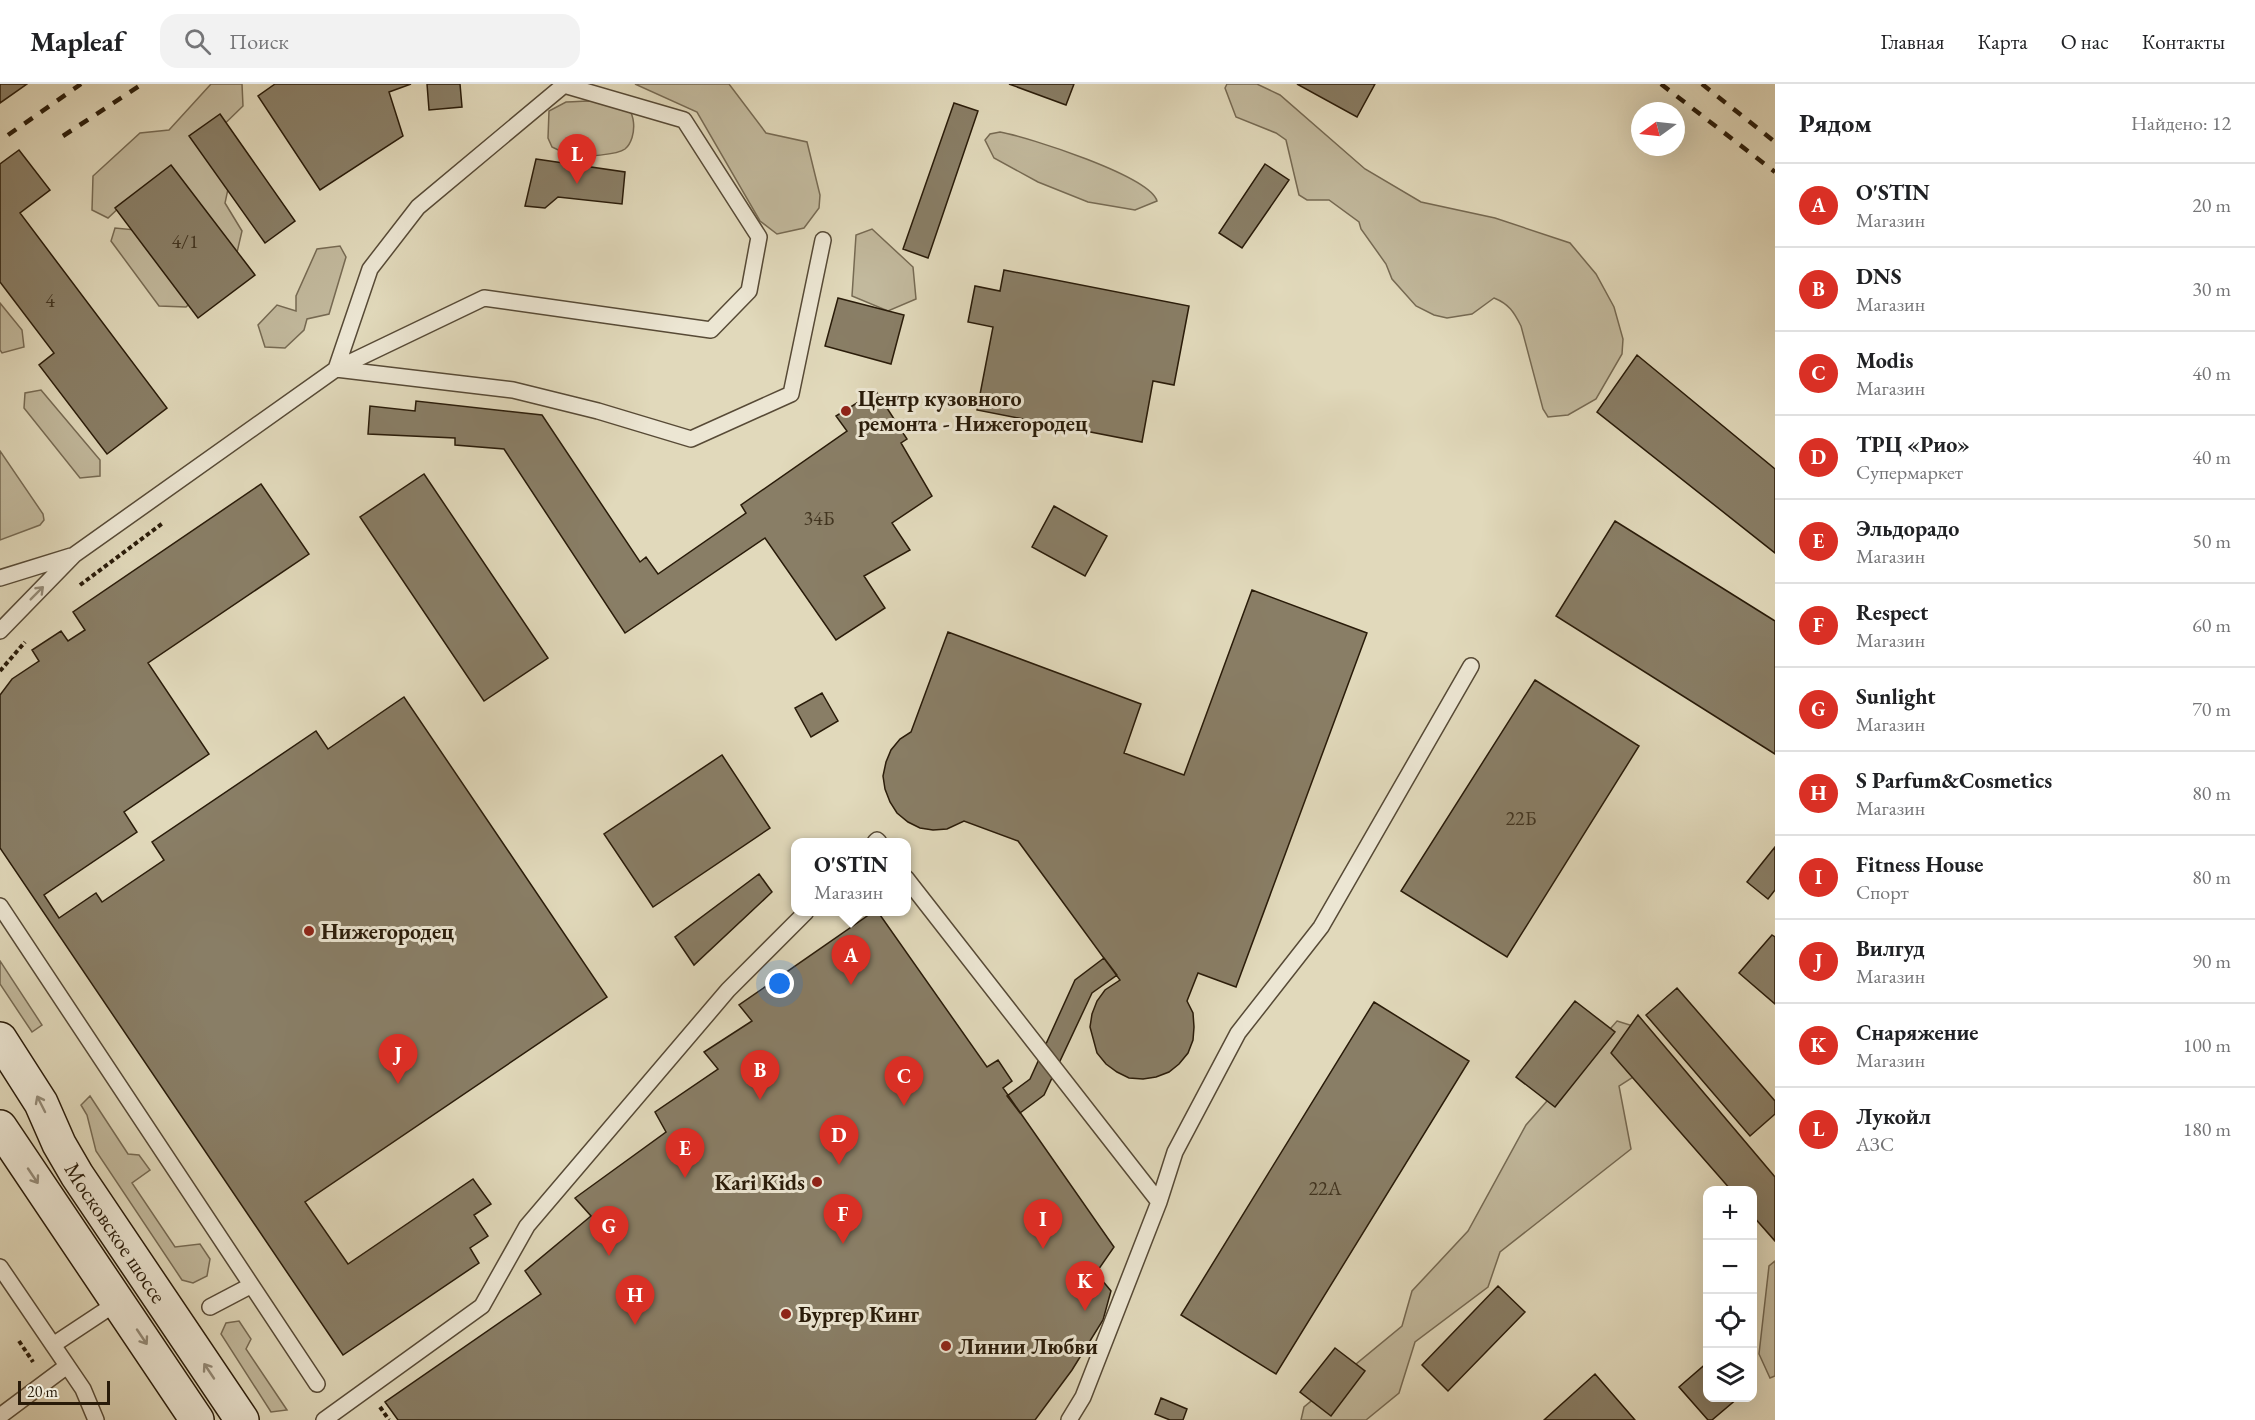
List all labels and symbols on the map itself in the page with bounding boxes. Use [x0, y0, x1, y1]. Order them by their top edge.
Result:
north arrow [1631, 102, 1685, 156]
pin: L [558, 135, 596, 184]
house number: 4/1 [171, 228, 199, 254]
house number: 4 [45, 287, 55, 313]
place label: Центр кузовного ремонта - Нижегородец [858, 384, 1088, 438]
marker: Центр кузовного ремонта - Нижегородец [839, 404, 853, 418]
house number: 34Б [804, 505, 835, 531]
one-way arrow [29, 586, 44, 601]
house number: 22Б [1506, 805, 1537, 831]
place label: Нижегородец [321, 917, 454, 946]
marker: Нижегородец [302, 924, 316, 938]
pin: A [832, 936, 870, 985]
your location [765, 969, 794, 998]
pin: J [378, 1034, 418, 1084]
pin: B [740, 1050, 780, 1100]
pin: C [884, 1056, 924, 1106]
one-way arrow [35, 1096, 47, 1113]
pin: D [820, 1116, 858, 1165]
pin: E [666, 1128, 704, 1178]
street label: Московское шоссе [58, 1157, 173, 1309]
one-way arrow [27, 1167, 39, 1184]
place label: Kari Kids [714, 1168, 805, 1197]
marker: Kari Kids [810, 1175, 824, 1189]
house number: 22А [1308, 1175, 1342, 1201]
pin: F [824, 1194, 862, 1244]
pin: I [1024, 1200, 1062, 1249]
pin: G [590, 1206, 628, 1256]
pin: K [1066, 1262, 1104, 1311]
pin: H [616, 1276, 654, 1325]
place label: Бургер Кинг [798, 1300, 919, 1329]
marker: Бургер Кинг [779, 1307, 793, 1321]
one-way arrow [136, 1329, 148, 1345]
place label: Линии Любви [958, 1332, 1098, 1361]
marker: Линии Любви [939, 1339, 953, 1353]
one-way arrow [203, 1364, 215, 1380]
scale bar [18, 1378, 110, 1406]

